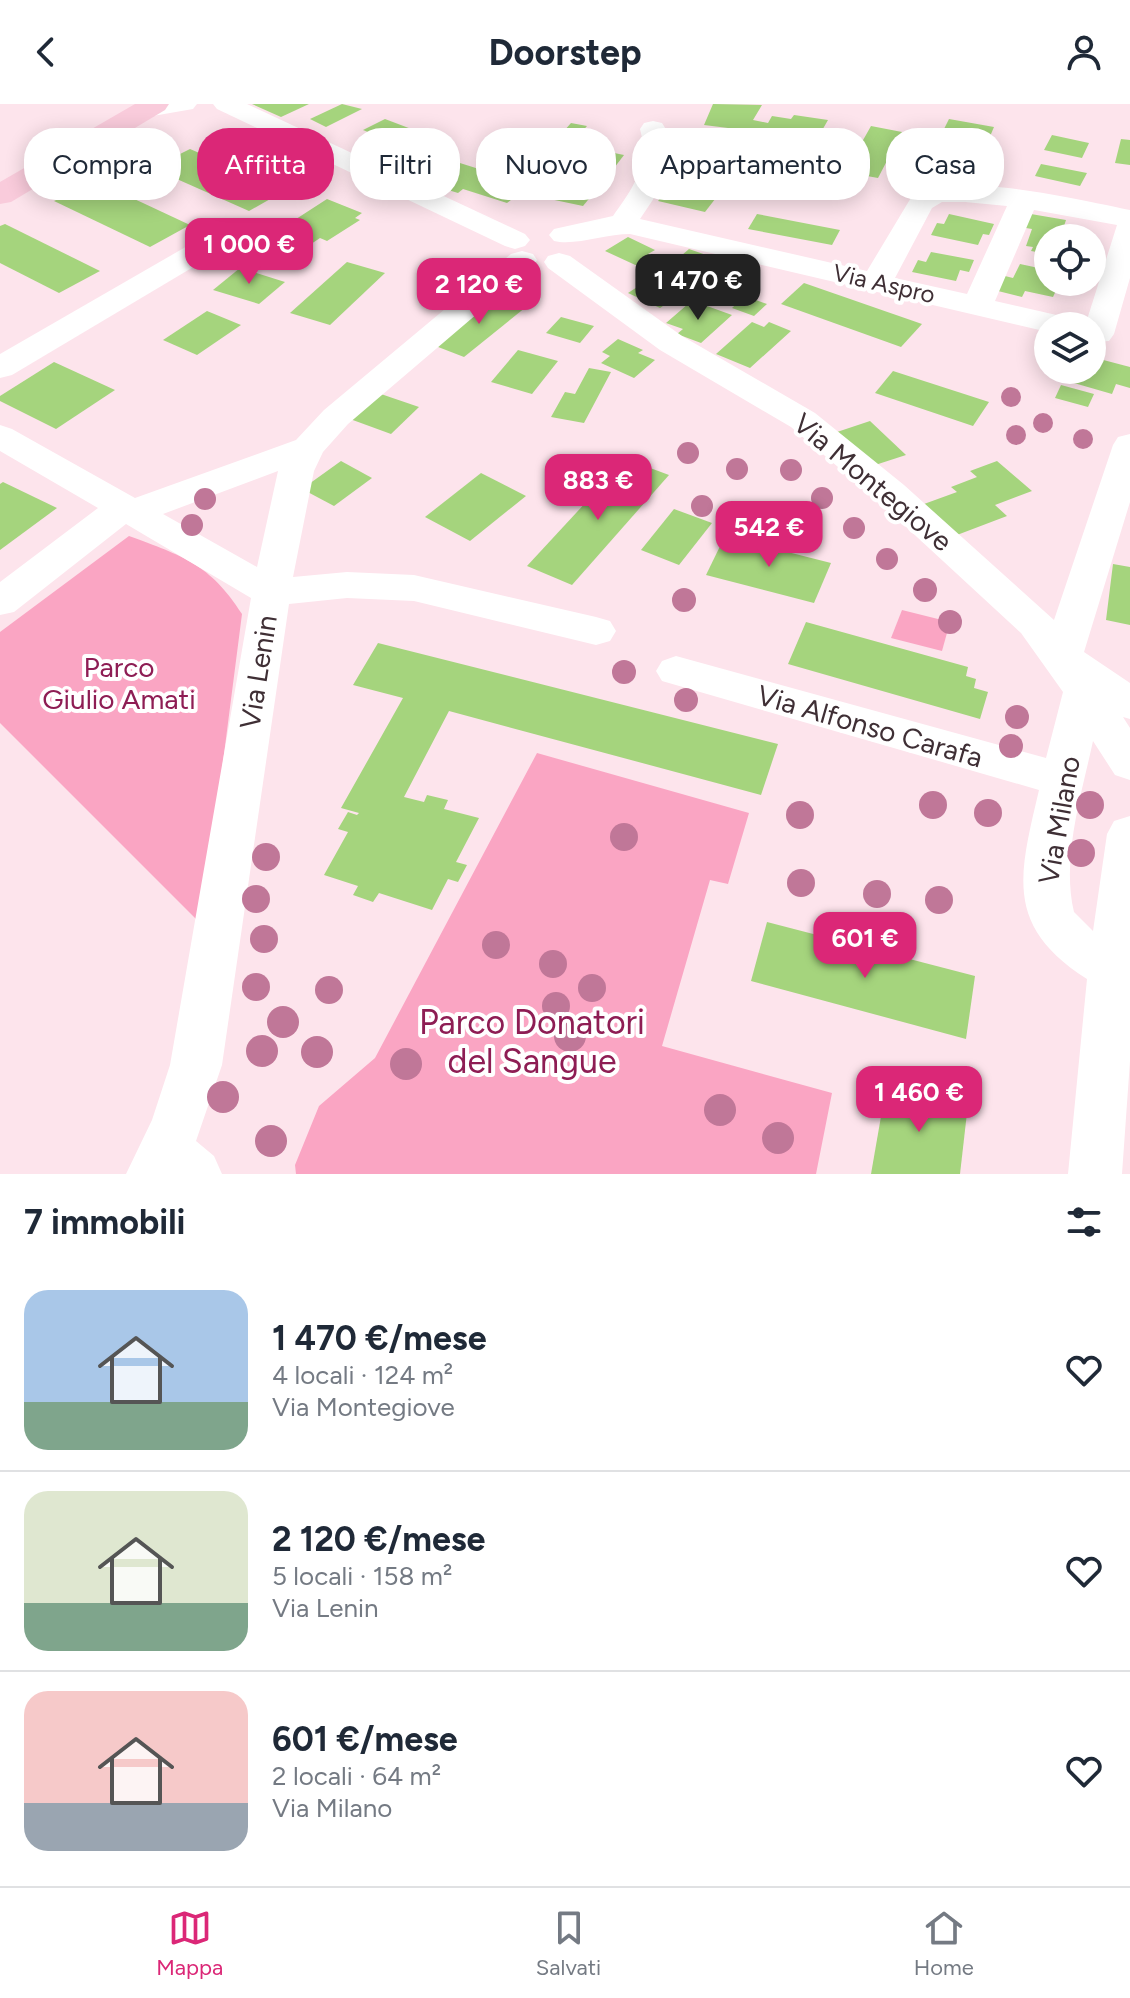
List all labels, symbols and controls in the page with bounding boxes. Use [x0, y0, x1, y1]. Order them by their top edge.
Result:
icon: back [24, 30, 68, 74]
icon: person [1062, 30, 1106, 74]
text: Doorstep [488, 31, 642, 74]
chip: Compra [24, 128, 181, 200]
chip: Affitta [197, 128, 334, 200]
chip: Filtri [350, 128, 460, 200]
chip: Nuovo [476, 128, 616, 200]
chip: Appartamento [632, 128, 870, 200]
chip: Casa [886, 128, 1004, 200]
pin: 1 000 € [175, 218, 323, 286]
map controls [1034, 224, 1106, 384]
button: locate [1034, 224, 1106, 296]
text: 1 000 € [203, 228, 295, 260]
pin: 1 470 € [624, 254, 772, 322]
pin: 2 120 € [405, 258, 553, 326]
street label: Via Aspro [830, 258, 938, 309]
text: 1 470 € [653, 264, 743, 296]
text: 2 120 € [435, 268, 523, 300]
button: layers [1034, 312, 1106, 384]
street label: Via Montegiove [787, 406, 959, 558]
pin: 883 € [542, 454, 654, 522]
text: 883 € [563, 464, 633, 496]
pin: 542 € [713, 501, 825, 569]
text: 542 € [734, 511, 804, 543]
street label: Via Lenin [232, 613, 284, 731]
park label: Parco Giulio Amati [42, 650, 196, 716]
street label: Via Alfonso Carafa [753, 678, 987, 774]
street label: Via Milano [1031, 753, 1087, 887]
pin: 601 € [809, 912, 921, 980]
text: 601 € [831, 922, 899, 954]
park label: Parco Donatori del Sangue [419, 1002, 645, 1082]
pin: 1 460 € [845, 1066, 993, 1134]
text: 1 460 € [874, 1076, 964, 1108]
icon: filters [1062, 1200, 1106, 1244]
text: 7 immobili [24, 1202, 185, 1243]
text: 1 470 €/mese [272, 1318, 486, 1359]
icon: home [88, 1322, 184, 1418]
icon: heart [1062, 1348, 1106, 1392]
text: 4 locali · 124 m² [272, 1359, 453, 1391]
text: Via Montegiove [272, 1391, 455, 1423]
text: 2 120 €/mese [272, 1519, 485, 1560]
icon: home [88, 1523, 184, 1619]
icon: heart [1062, 1549, 1106, 1593]
text: 5 locali · 158 m² [272, 1560, 452, 1592]
text: Via Lenin [272, 1592, 379, 1624]
text: 601 €/mese [272, 1719, 458, 1760]
icon: home [88, 1723, 184, 1819]
icon: heart [1062, 1749, 1106, 1793]
text: 2 locali · 64 m² [272, 1760, 441, 1792]
text: Via Milano [272, 1792, 392, 1824]
tab: Mappa [156, 1906, 223, 1981]
tab: Salvati [536, 1906, 601, 1981]
tab: Home [914, 1906, 974, 1981]

